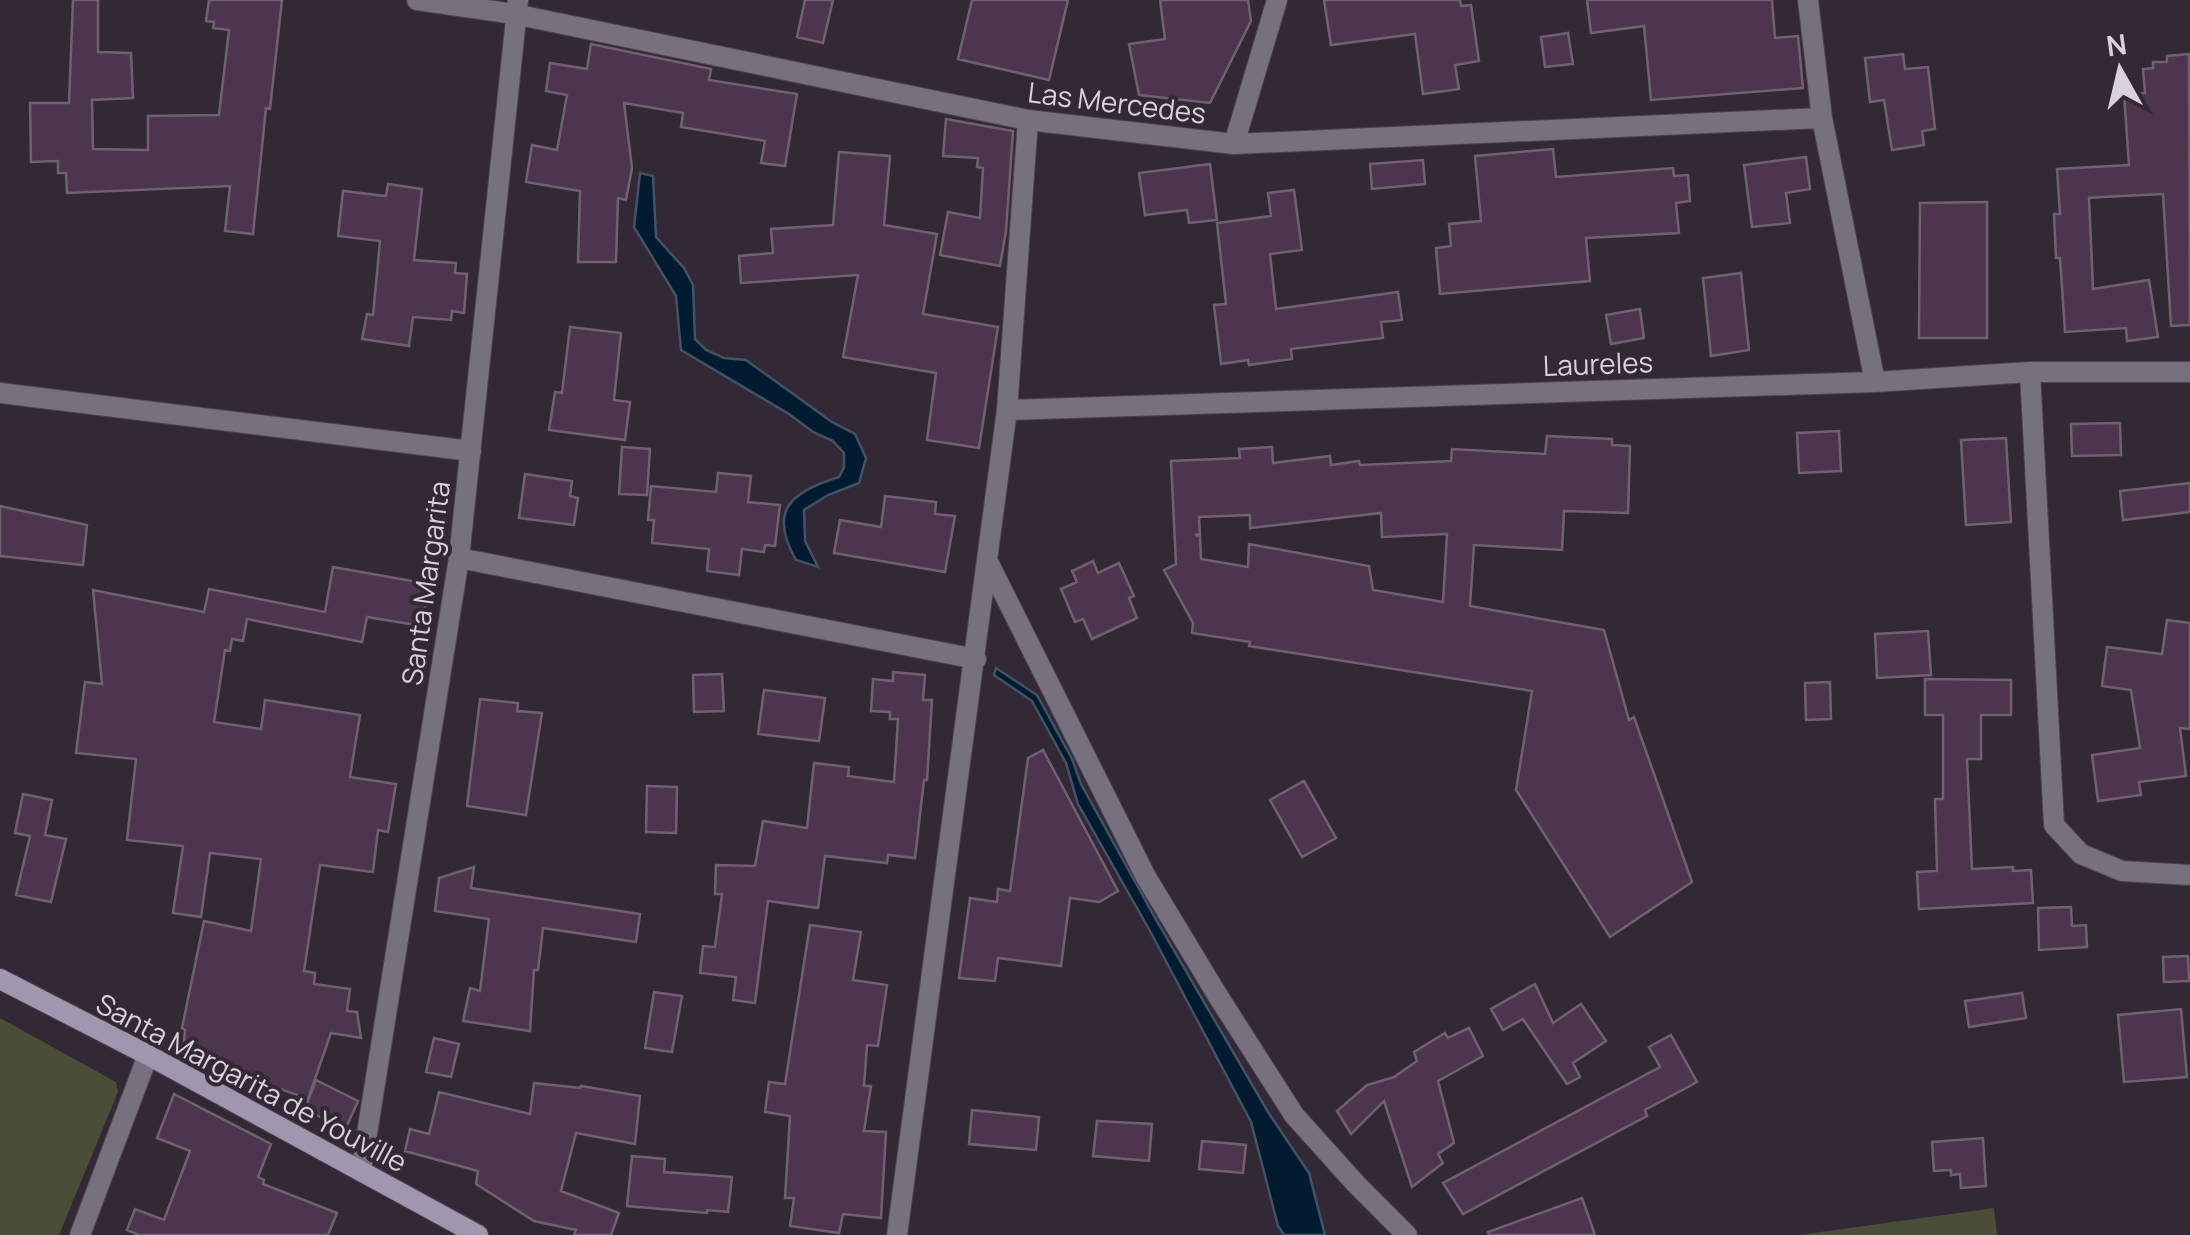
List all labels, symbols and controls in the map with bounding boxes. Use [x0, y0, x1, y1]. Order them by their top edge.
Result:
north arrow [2070, 20, 2170, 120]
text: N [2104, 24, 2129, 64]
street label: Las Mercedes [1026, 72, 1208, 132]
street label: Laureles [1542, 342, 1654, 384]
street label: Santa Margarita [392, 478, 458, 688]
street label: Santa Margarita de Youville [90, 984, 414, 1180]

